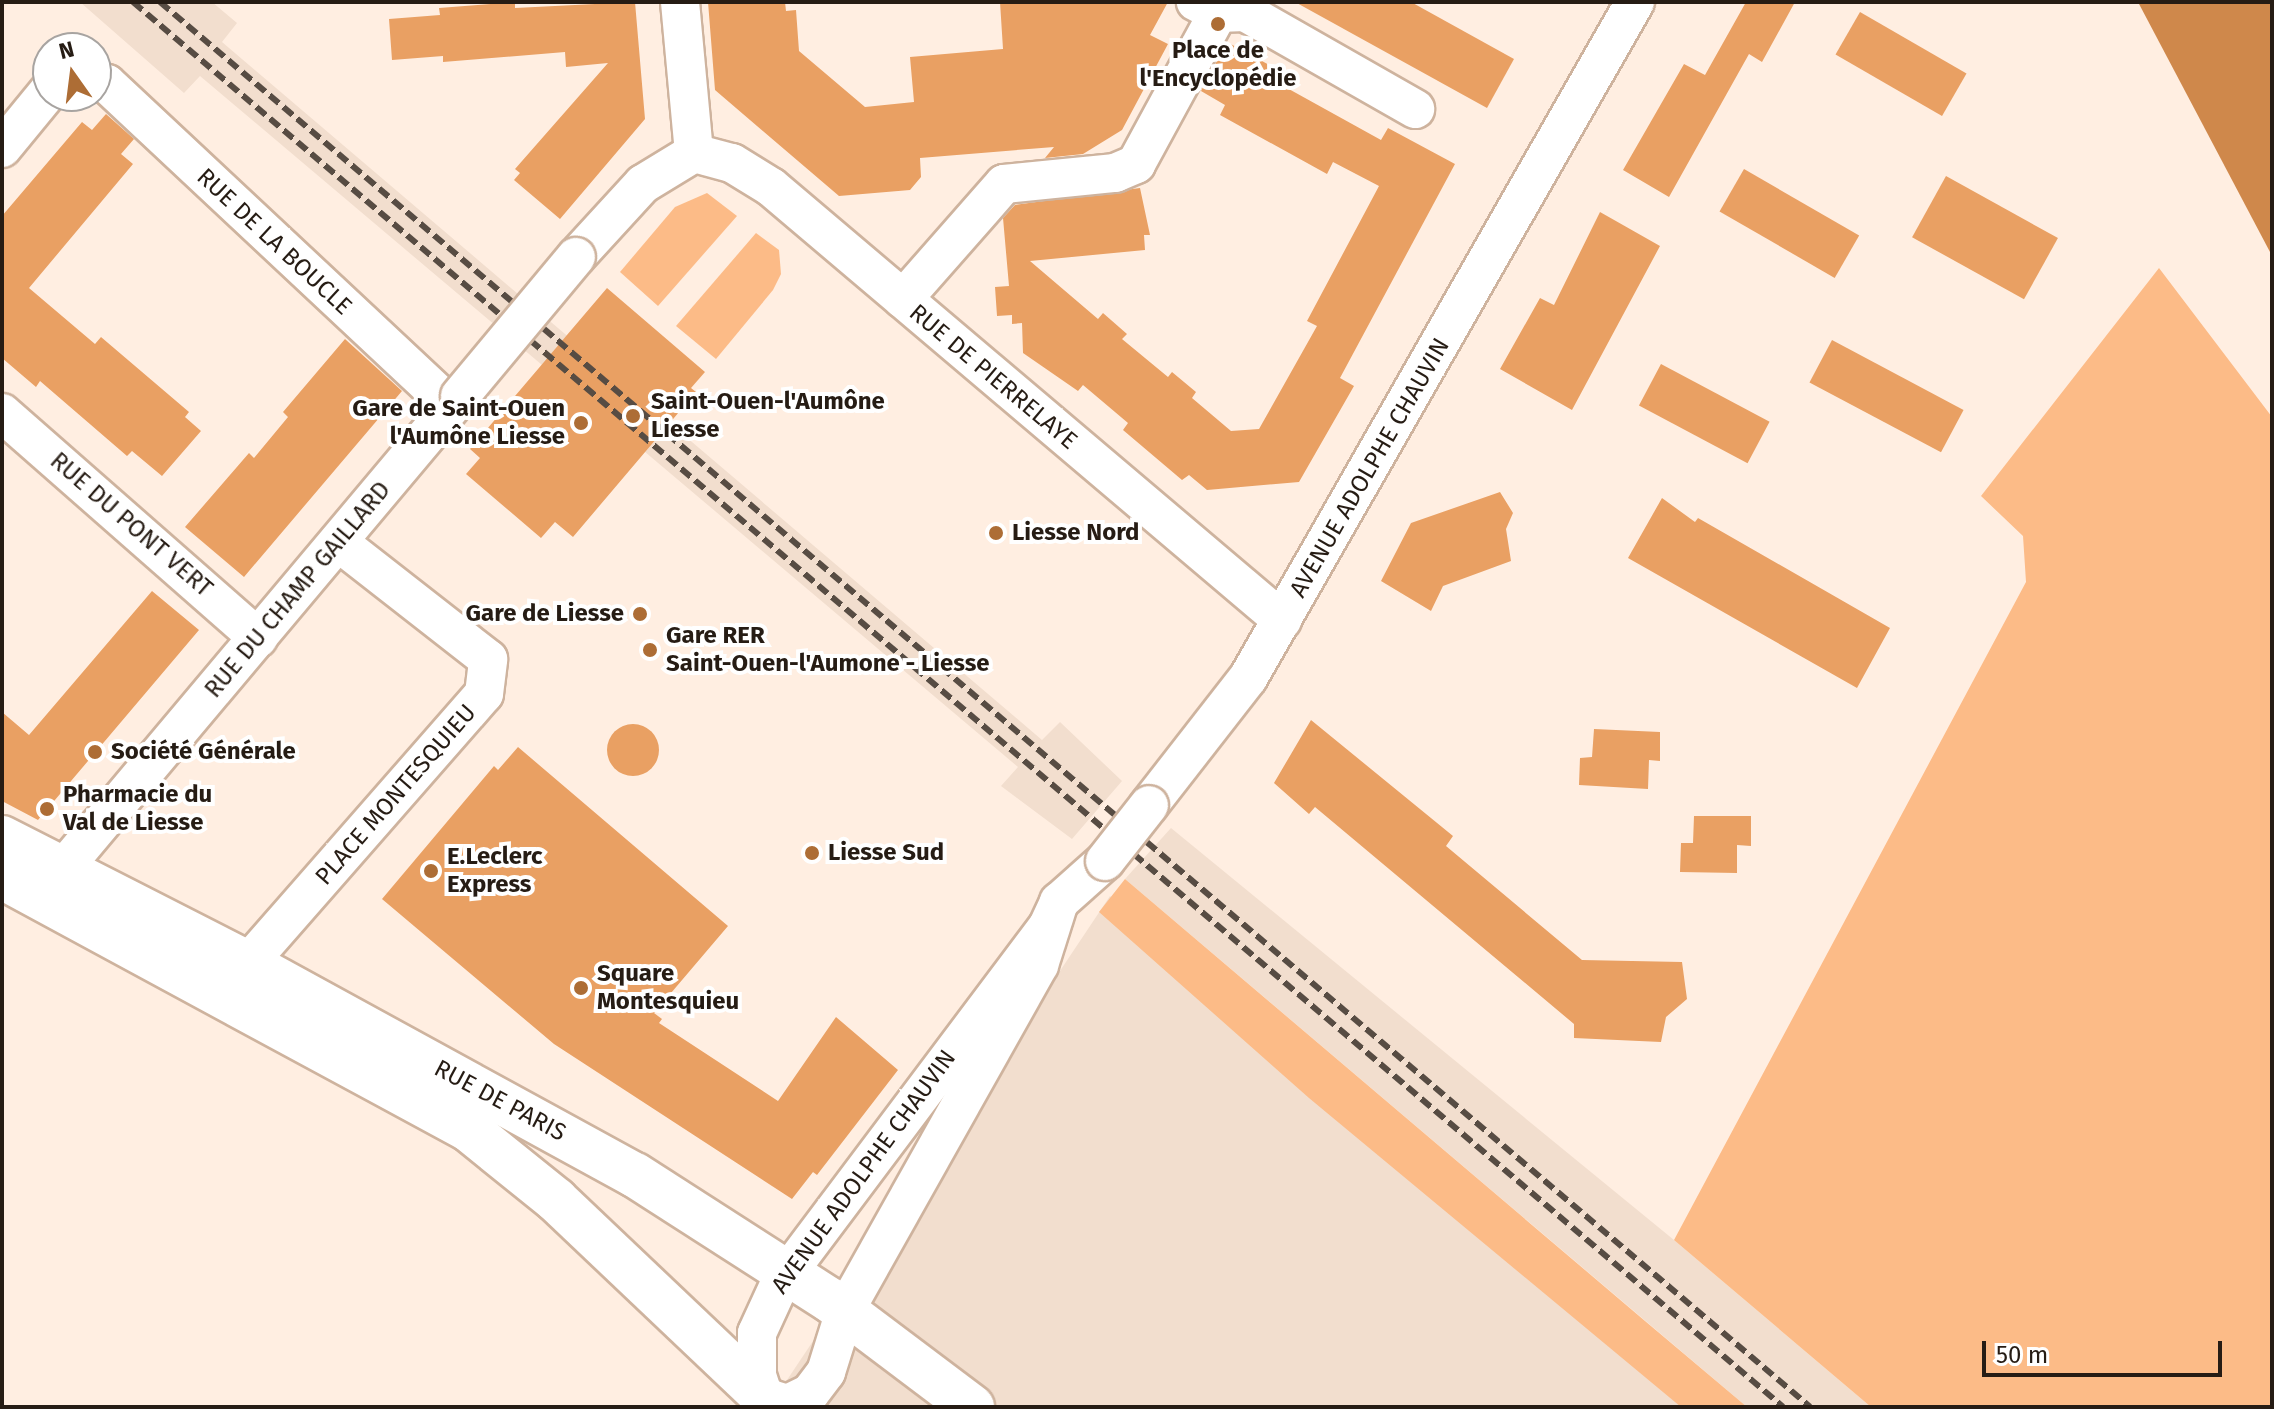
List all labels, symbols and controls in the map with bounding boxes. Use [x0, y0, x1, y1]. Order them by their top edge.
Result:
marker: Place de l'Encyclopédie [1209, 15, 1227, 33]
north arrow [32, 32, 112, 112]
text: N [56, 35, 77, 65]
place label: Place de l'Encyclopédie [1140, 37, 1296, 93]
street label: RUE DE LA BOUCLE [191, 163, 357, 321]
street label: RUE DE PIERRELAYE [903, 298, 1083, 456]
street label: AVENUE ADOLPHE CHAUVIN [1284, 333, 1456, 603]
place label: Saint-Ouen-l'Aumône Liesse [651, 388, 885, 444]
place label: Gare de Saint-Ouen l'Aumône Liesse [352, 395, 565, 451]
marker: Saint-Ouen-l'Aumône Liesse [622, 405, 644, 427]
marker: Gare de Saint-Ouen l'Aumône Liesse [572, 414, 590, 432]
street label: RUE DU PONT VERT [44, 447, 218, 603]
street label: RUE DU CHAMP GAILLARD [199, 476, 397, 704]
place label: Liesse Nord [1012, 519, 1140, 547]
marker: Liesse Nord [987, 524, 1005, 542]
place label: Gare de Liesse [466, 600, 624, 628]
marker: Gare de Liesse [631, 605, 649, 623]
place label: Gare RER Saint-Ouen-l'Aumone - Liesse [666, 622, 990, 678]
marker: Gare RER Saint-Ouen-l'Aumone - Liesse [641, 641, 659, 659]
street label: PLACE MONTESQUIEU [310, 699, 482, 891]
place label: Société Générale [111, 738, 296, 766]
marker: Société Générale [86, 743, 104, 761]
place label: Pharmacie du Val de Liesse [63, 781, 212, 837]
marker: Pharmacie du Val de Liesse [38, 800, 56, 818]
place label: Liesse Sud [828, 839, 944, 867]
place label: E.Leclerc Express [447, 843, 542, 899]
marker: Liesse Sud [803, 844, 821, 862]
marker: E.Leclerc Express [422, 862, 440, 880]
place label: Square Montesquieu [597, 960, 739, 1016]
marker: Square Montesquieu [572, 979, 590, 997]
street label: AVENUE ADOLPHE CHAUVIN [766, 1044, 962, 1300]
street label: RUE DE PARIS [429, 1054, 571, 1148]
scale bar [1986, 1325, 2226, 1375]
text: 50 m [1996, 1341, 2048, 1369]

